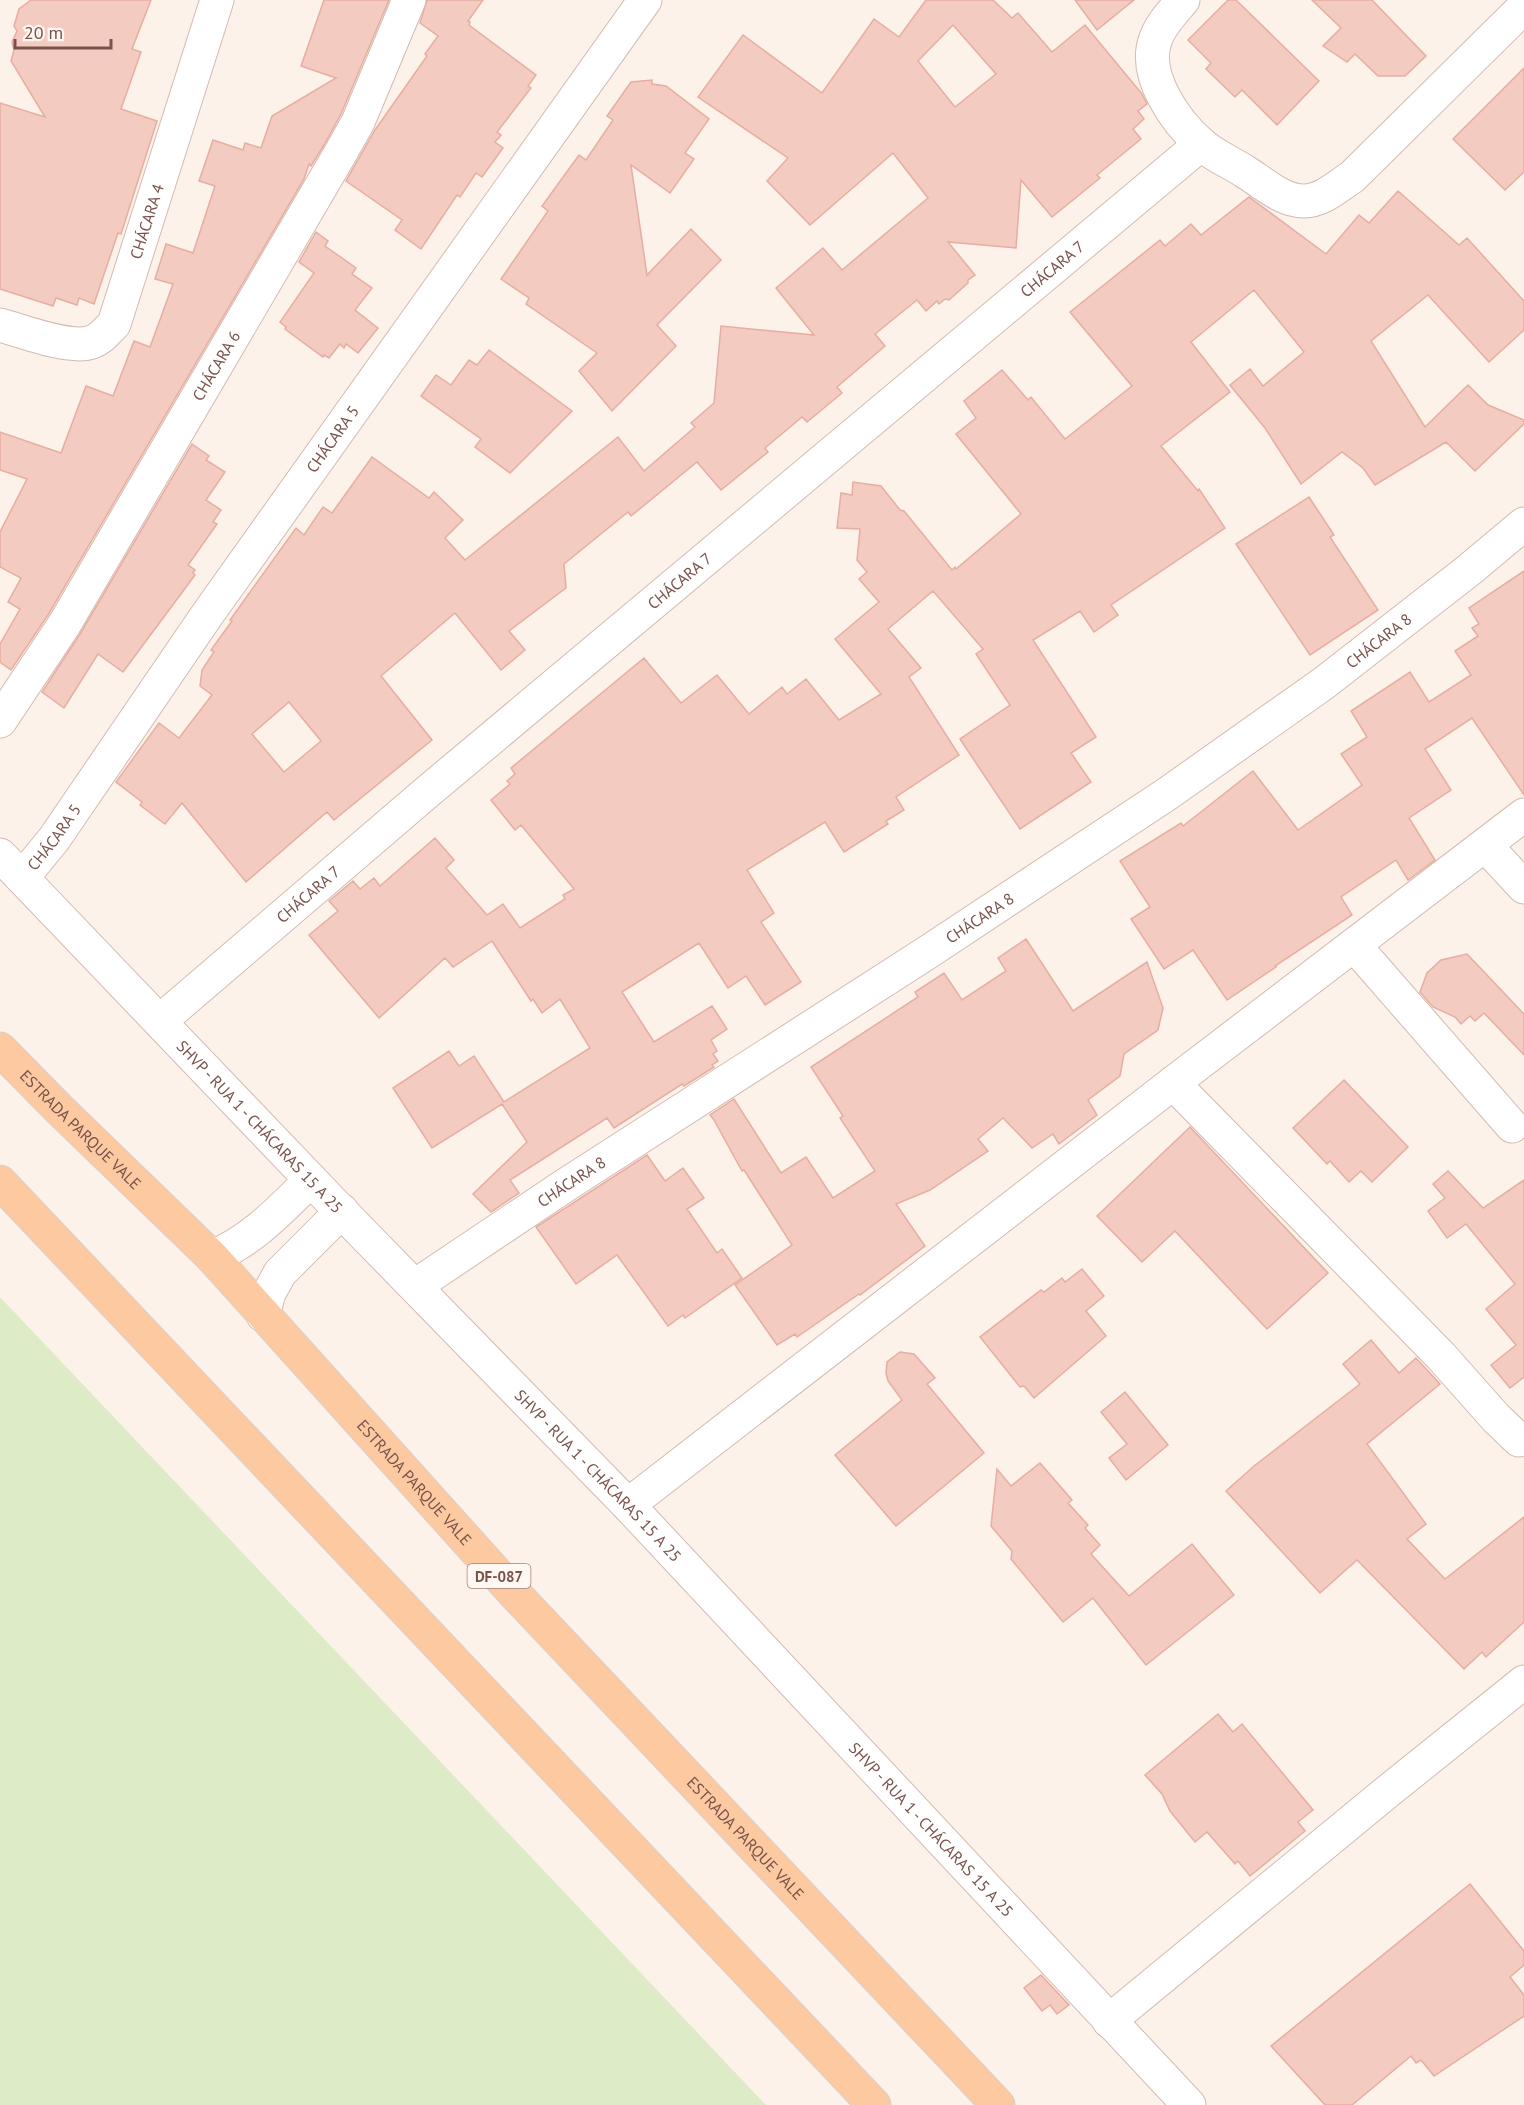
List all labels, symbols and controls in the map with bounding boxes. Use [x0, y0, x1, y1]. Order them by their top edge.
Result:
scale bar [15, 12, 111, 50]
text: 20 m [24, 21, 63, 44]
street label: CHÁCARA 4 [125, 181, 168, 262]
street label: CHÁCARA 7 [1016, 236, 1088, 301]
street label: CHÁCARA 6 [188, 327, 244, 404]
street label: CHÁCARA 5 [302, 401, 363, 476]
street label: CHÁCARA 7 [643, 548, 716, 613]
street label: CHÁCARA 8 [1342, 609, 1415, 672]
street label: CHÁCARA 5 [23, 800, 85, 874]
street label: CHÁCARA 7 [272, 861, 344, 927]
street label: CHÁCARA 8 [942, 888, 1018, 948]
street label: SHVP - RUA 1 - CHÁCARAS 15 A 25 [173, 1036, 347, 1217]
street label: ESTRADA PARQUE VALE [16, 1066, 146, 1193]
street label: CHÁCARA 8 [533, 1152, 609, 1211]
street label: SHVP - RUA 1 - CHÁCARAS 15 A 25 [511, 1385, 686, 1566]
street label: ESTRADA PARQUE VALE [353, 1415, 476, 1549]
road number: DF-087 [468, 1564, 530, 1588]
street label: SHVP - RUA 1 - CHÁCARAS 15 A 25 [845, 1738, 1018, 1921]
street label: ESTRADA PARQUE VALE [683, 1772, 809, 1904]

